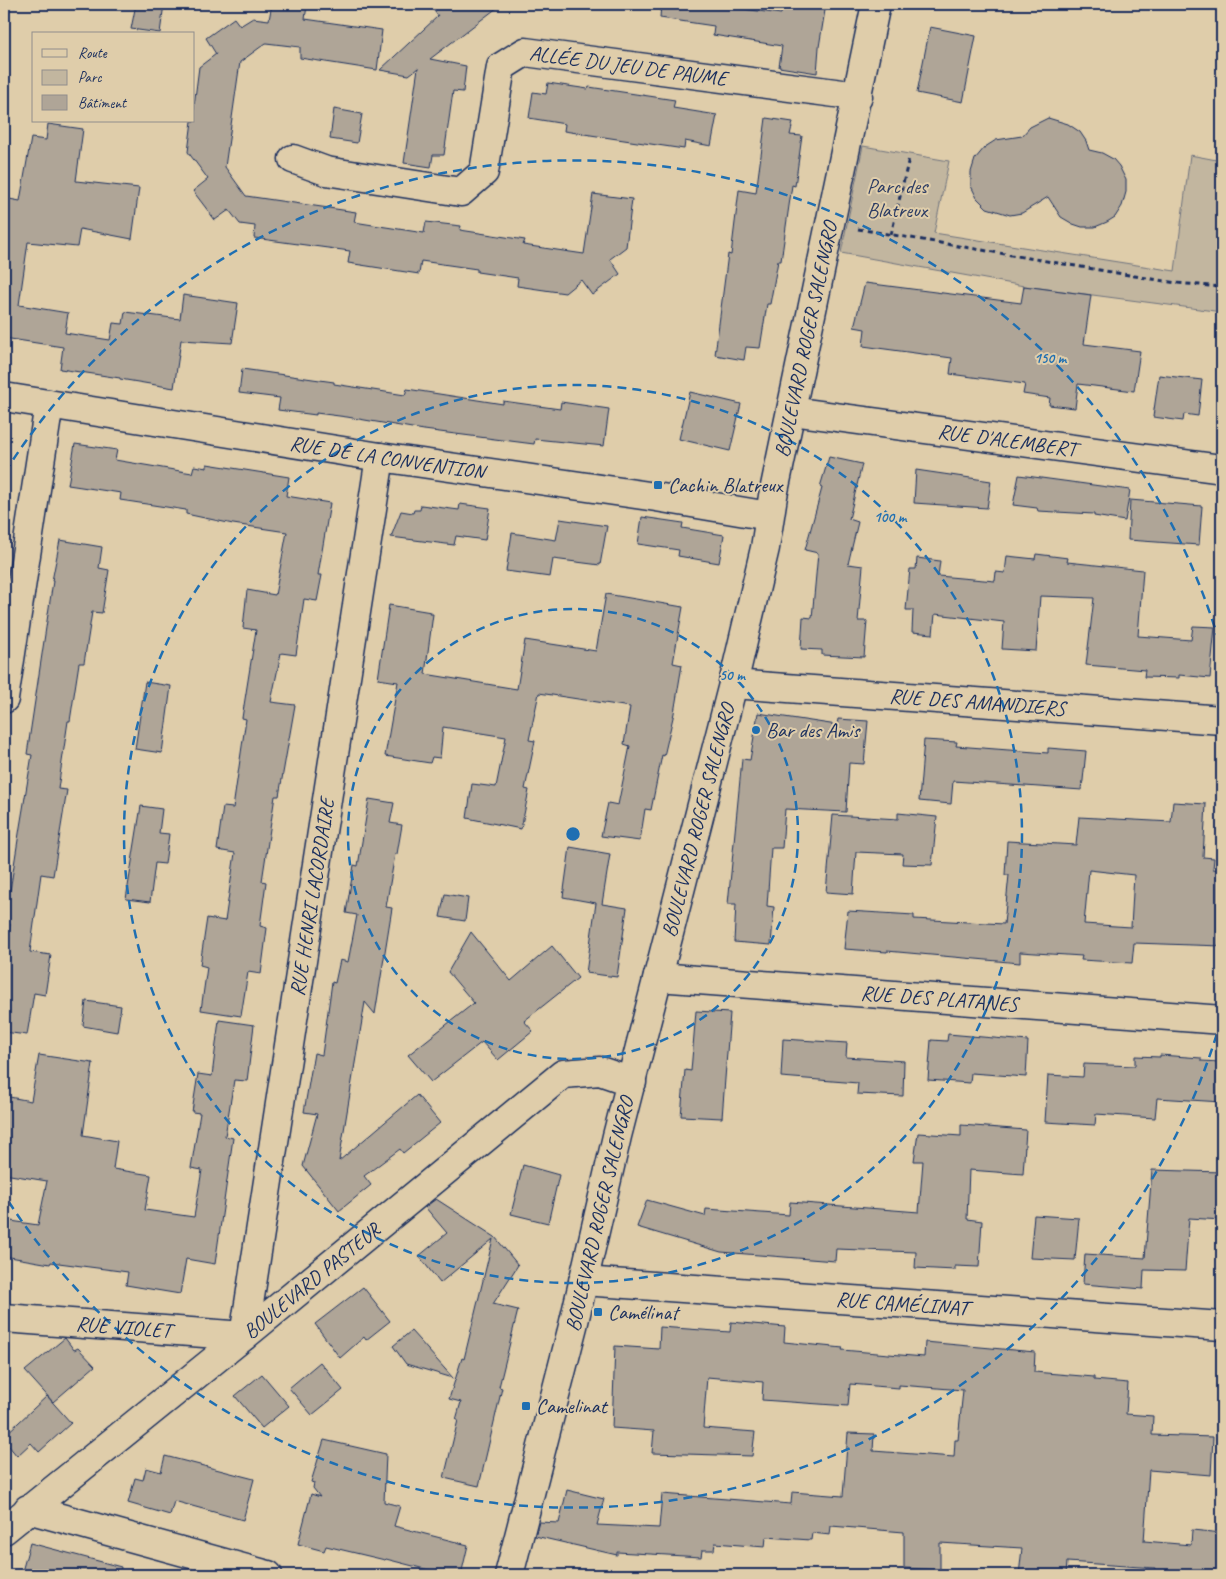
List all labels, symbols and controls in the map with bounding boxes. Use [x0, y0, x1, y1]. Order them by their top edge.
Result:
legend [32, 32, 195, 122]
street label: ALLÉE DU JEU DE PAUME [528, 40, 731, 92]
text: Route [78, 44, 108, 63]
text: Parc [78, 68, 102, 87]
text: Bâtiment [78, 94, 128, 113]
park label: Parc des Blatreux [867, 173, 929, 223]
street label: BOULEVARD ROGER SALENGRO [768, 217, 844, 460]
text: 150 m [1034, 349, 1068, 368]
street label: RUE D'ALEMBERT [936, 418, 1083, 463]
street label: RUE DE LA CONVENTION [288, 430, 489, 485]
place label: Cachin Blatreux [668, 472, 784, 498]
marker: Cachin Blatreux [652, 479, 664, 491]
text: 100 m [874, 508, 908, 527]
text: 50 m [719, 666, 746, 685]
street label: RUE DES AMANDIERS [889, 683, 1069, 722]
street label: BOULEVARD ROGER SALENGRO [656, 698, 741, 940]
place label: Bar des Amis [766, 717, 861, 743]
marker: Bar des Amis [750, 724, 762, 736]
street label: RUE HENRI LACORDAIRE [284, 794, 340, 998]
centre of rings [564, 825, 582, 843]
street label: RUE DES PLATANES [860, 979, 1021, 1018]
street label: BOULEVARD ROGER SALENGRO [559, 1092, 640, 1334]
street label: BOULEVARD PASTEUR [238, 1216, 387, 1344]
street label: RUE CAMÉLINAT [835, 1286, 975, 1321]
place label: Camélinat [608, 1299, 681, 1325]
marker: Camélinat [592, 1306, 604, 1318]
street label: RUE VIOLET [75, 1310, 177, 1344]
place label: Camelinat [536, 1393, 609, 1419]
marker: Camelinat [520, 1400, 532, 1412]

